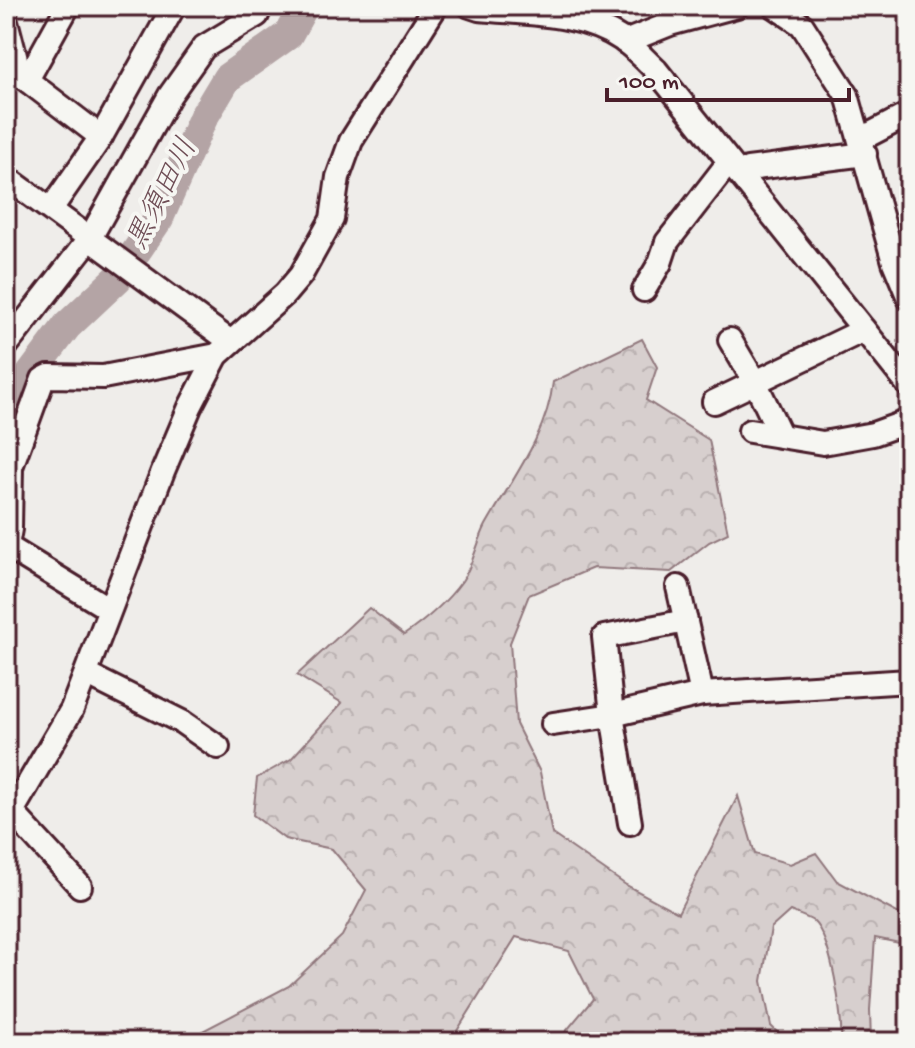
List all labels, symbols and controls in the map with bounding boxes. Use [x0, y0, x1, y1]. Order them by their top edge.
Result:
scale bar [607, 52, 849, 102]
text: 100 m [618, 69, 679, 98]
water label: 黒須田川 [121, 134, 207, 256]

